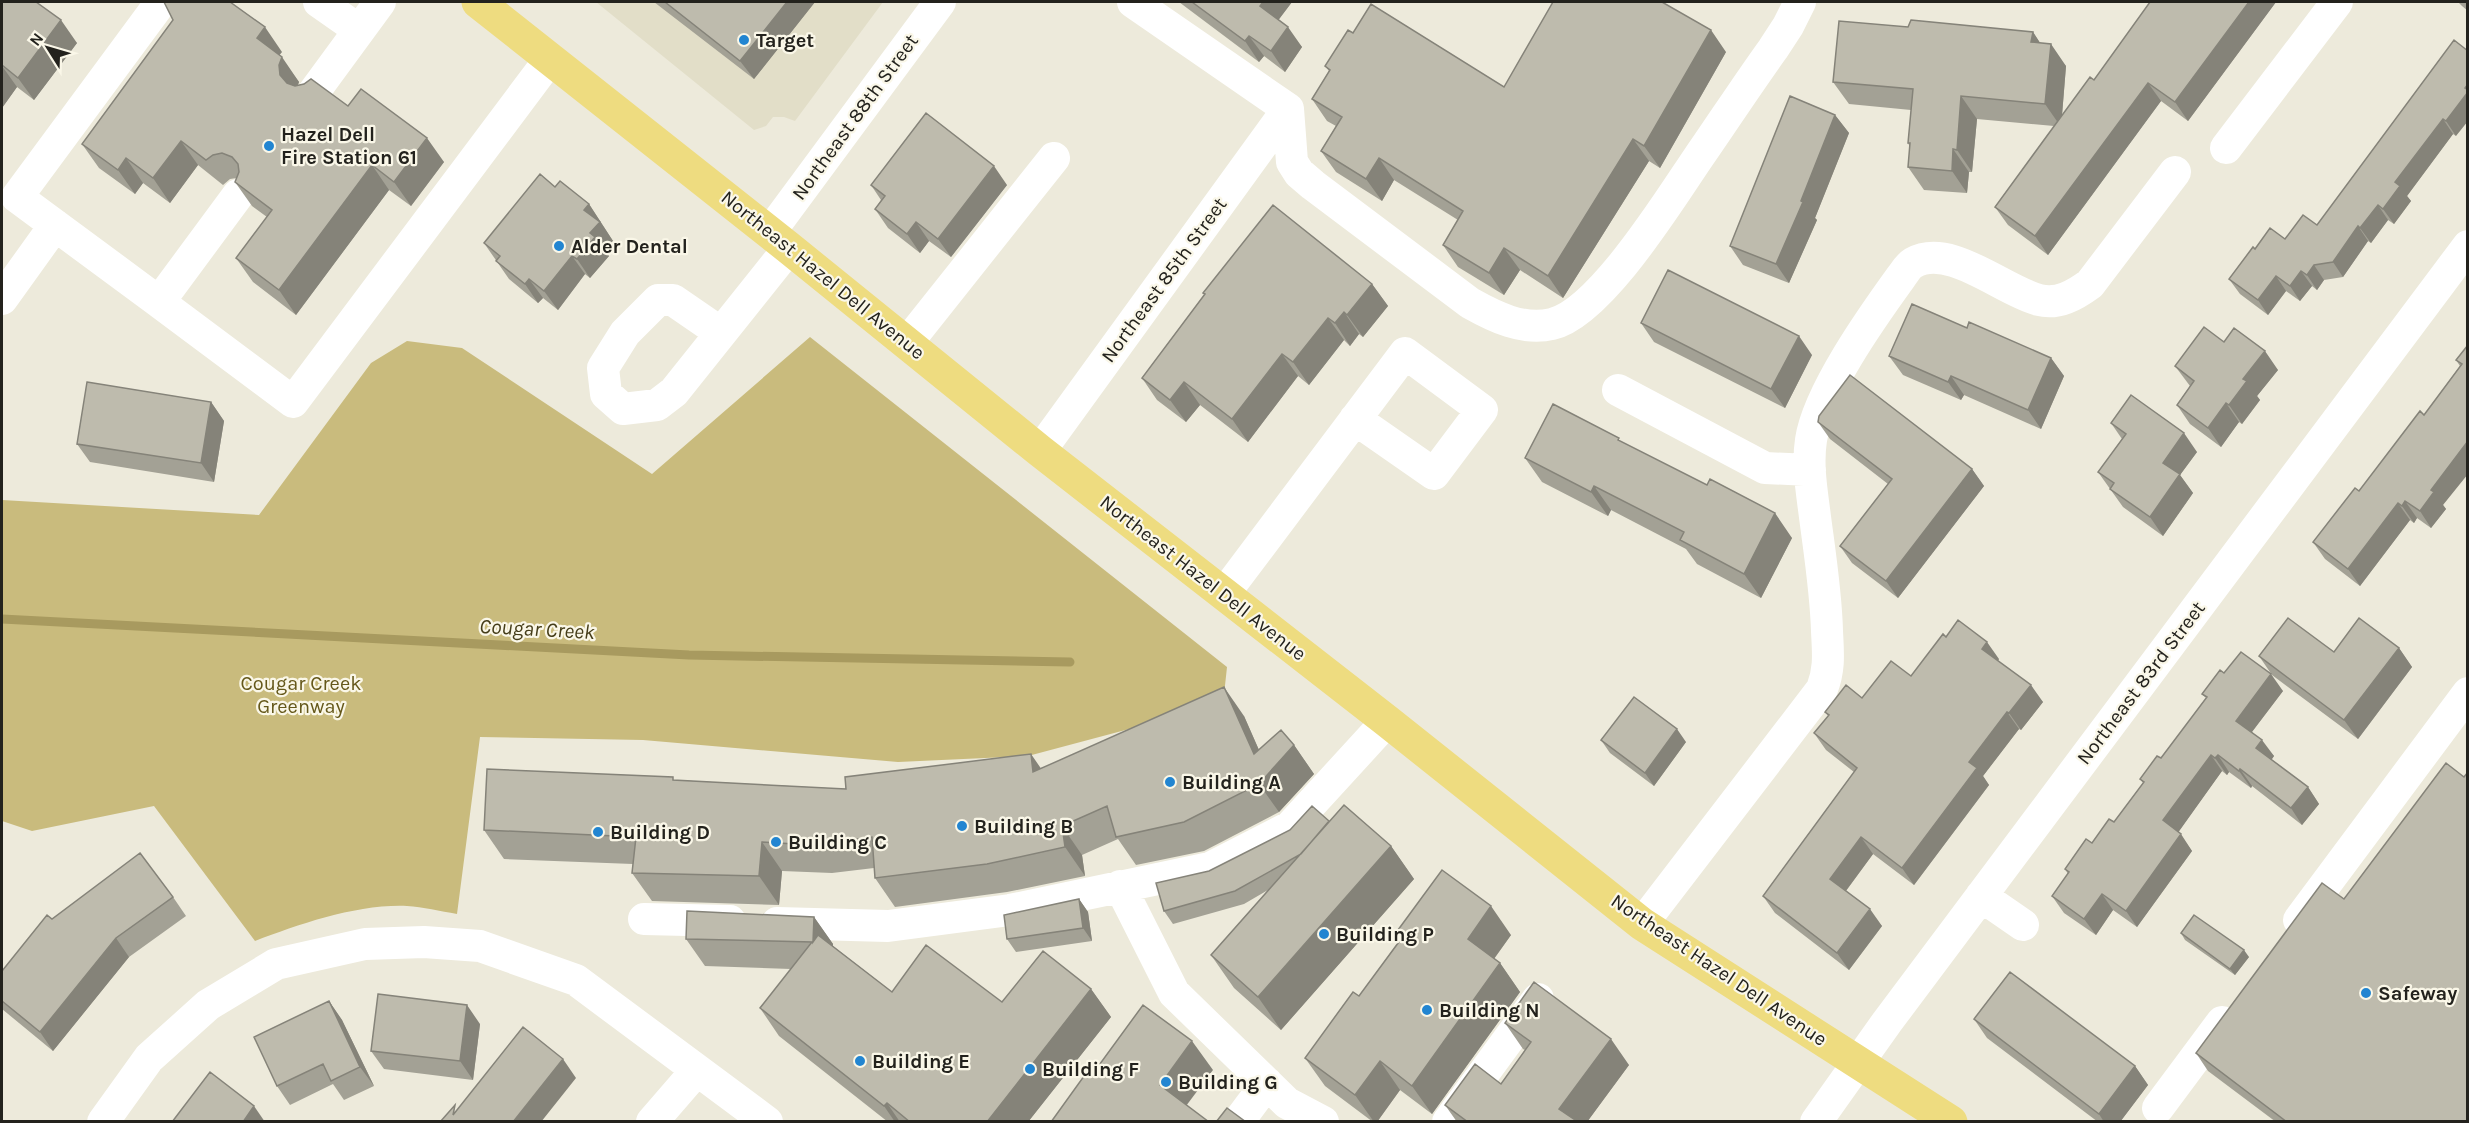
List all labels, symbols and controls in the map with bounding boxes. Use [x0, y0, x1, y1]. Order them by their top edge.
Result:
north arrow [18, 18, 78, 78]
text: N [25, 29, 47, 50]
place label: Target [756, 29, 814, 52]
street label: Northeast 88th Street [787, 29, 923, 204]
marker: Target [737, 33, 751, 47]
place label: Hazel Dell Fire Station 61 [281, 123, 417, 169]
marker: Hazel Dell Fire Station 61 [262, 139, 276, 153]
street label: Northeast Hazel Dell Avenue [717, 186, 929, 364]
street label: Northeast 85th Street [1096, 193, 1232, 367]
place label: Alder Dental [571, 235, 688, 258]
marker: Alder Dental [552, 239, 566, 253]
street label: Northeast Hazel Dell Avenue [1095, 490, 1311, 666]
street label: Northeast 83rd Street [2072, 597, 2210, 769]
water label: Cougar Creek [479, 614, 595, 644]
park label: Cougar Creek Greenway [241, 672, 361, 718]
place label: Building A [1182, 771, 1281, 794]
marker: Building A [1163, 775, 1177, 789]
place label: Building B [974, 815, 1073, 838]
marker: Building B [955, 819, 969, 833]
place label: Building D [610, 821, 710, 844]
marker: Building D [591, 825, 605, 839]
place label: Building C [788, 831, 887, 854]
marker: Building C [769, 835, 783, 849]
street label: Northeast Hazel Dell Avenue [1607, 889, 1831, 1051]
place label: Building P [1336, 923, 1434, 946]
marker: Building P [1317, 927, 1331, 941]
place label: Safeway [2378, 982, 2457, 1005]
marker: Safeway [2359, 986, 2373, 1000]
place label: Building N [1439, 999, 1540, 1022]
marker: Building N [1420, 1003, 1434, 1017]
place label: Building E [872, 1050, 970, 1073]
marker: Building E [853, 1054, 867, 1068]
place label: Building F [1042, 1058, 1139, 1081]
marker: Building F [1023, 1062, 1037, 1076]
place label: Building G [1178, 1071, 1278, 1094]
marker: Building G [1159, 1075, 1173, 1089]

